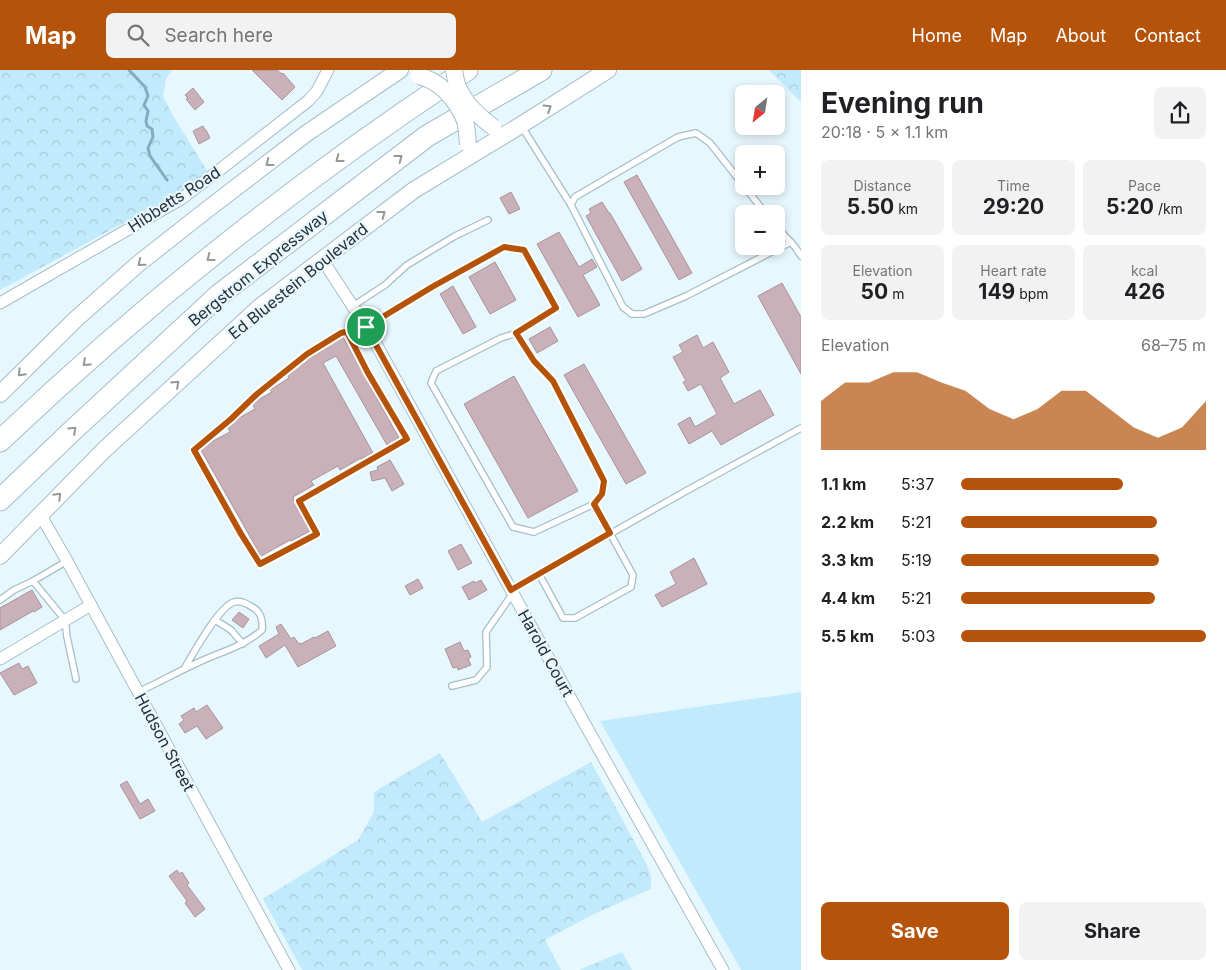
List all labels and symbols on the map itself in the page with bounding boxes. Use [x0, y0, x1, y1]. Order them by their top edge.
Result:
north arrow [735, 85, 785, 135]
one-way arrow [543, 105, 552, 114]
one-way arrow [335, 153, 345, 162]
one-way arrow [393, 155, 402, 163]
one-way arrow [266, 157, 275, 165]
street label: Hibbetts Road [124, 162, 224, 236]
street label: Bergstrom Expressway [184, 206, 332, 330]
one-way arrow [376, 212, 385, 220]
street label: Ed Bluestein Boulevard [224, 219, 372, 343]
one-way arrow [207, 252, 216, 260]
one-way arrow [137, 257, 146, 266]
pin [345, 306, 387, 348]
one-way arrow [82, 357, 91, 366]
one-way arrow [18, 367, 27, 376]
one-way arrow [170, 381, 179, 390]
one-way arrow [68, 427, 77, 436]
one-way arrow [52, 493, 61, 502]
street label: Harold Court [514, 606, 578, 700]
street label: Hudson Street [131, 689, 199, 795]

